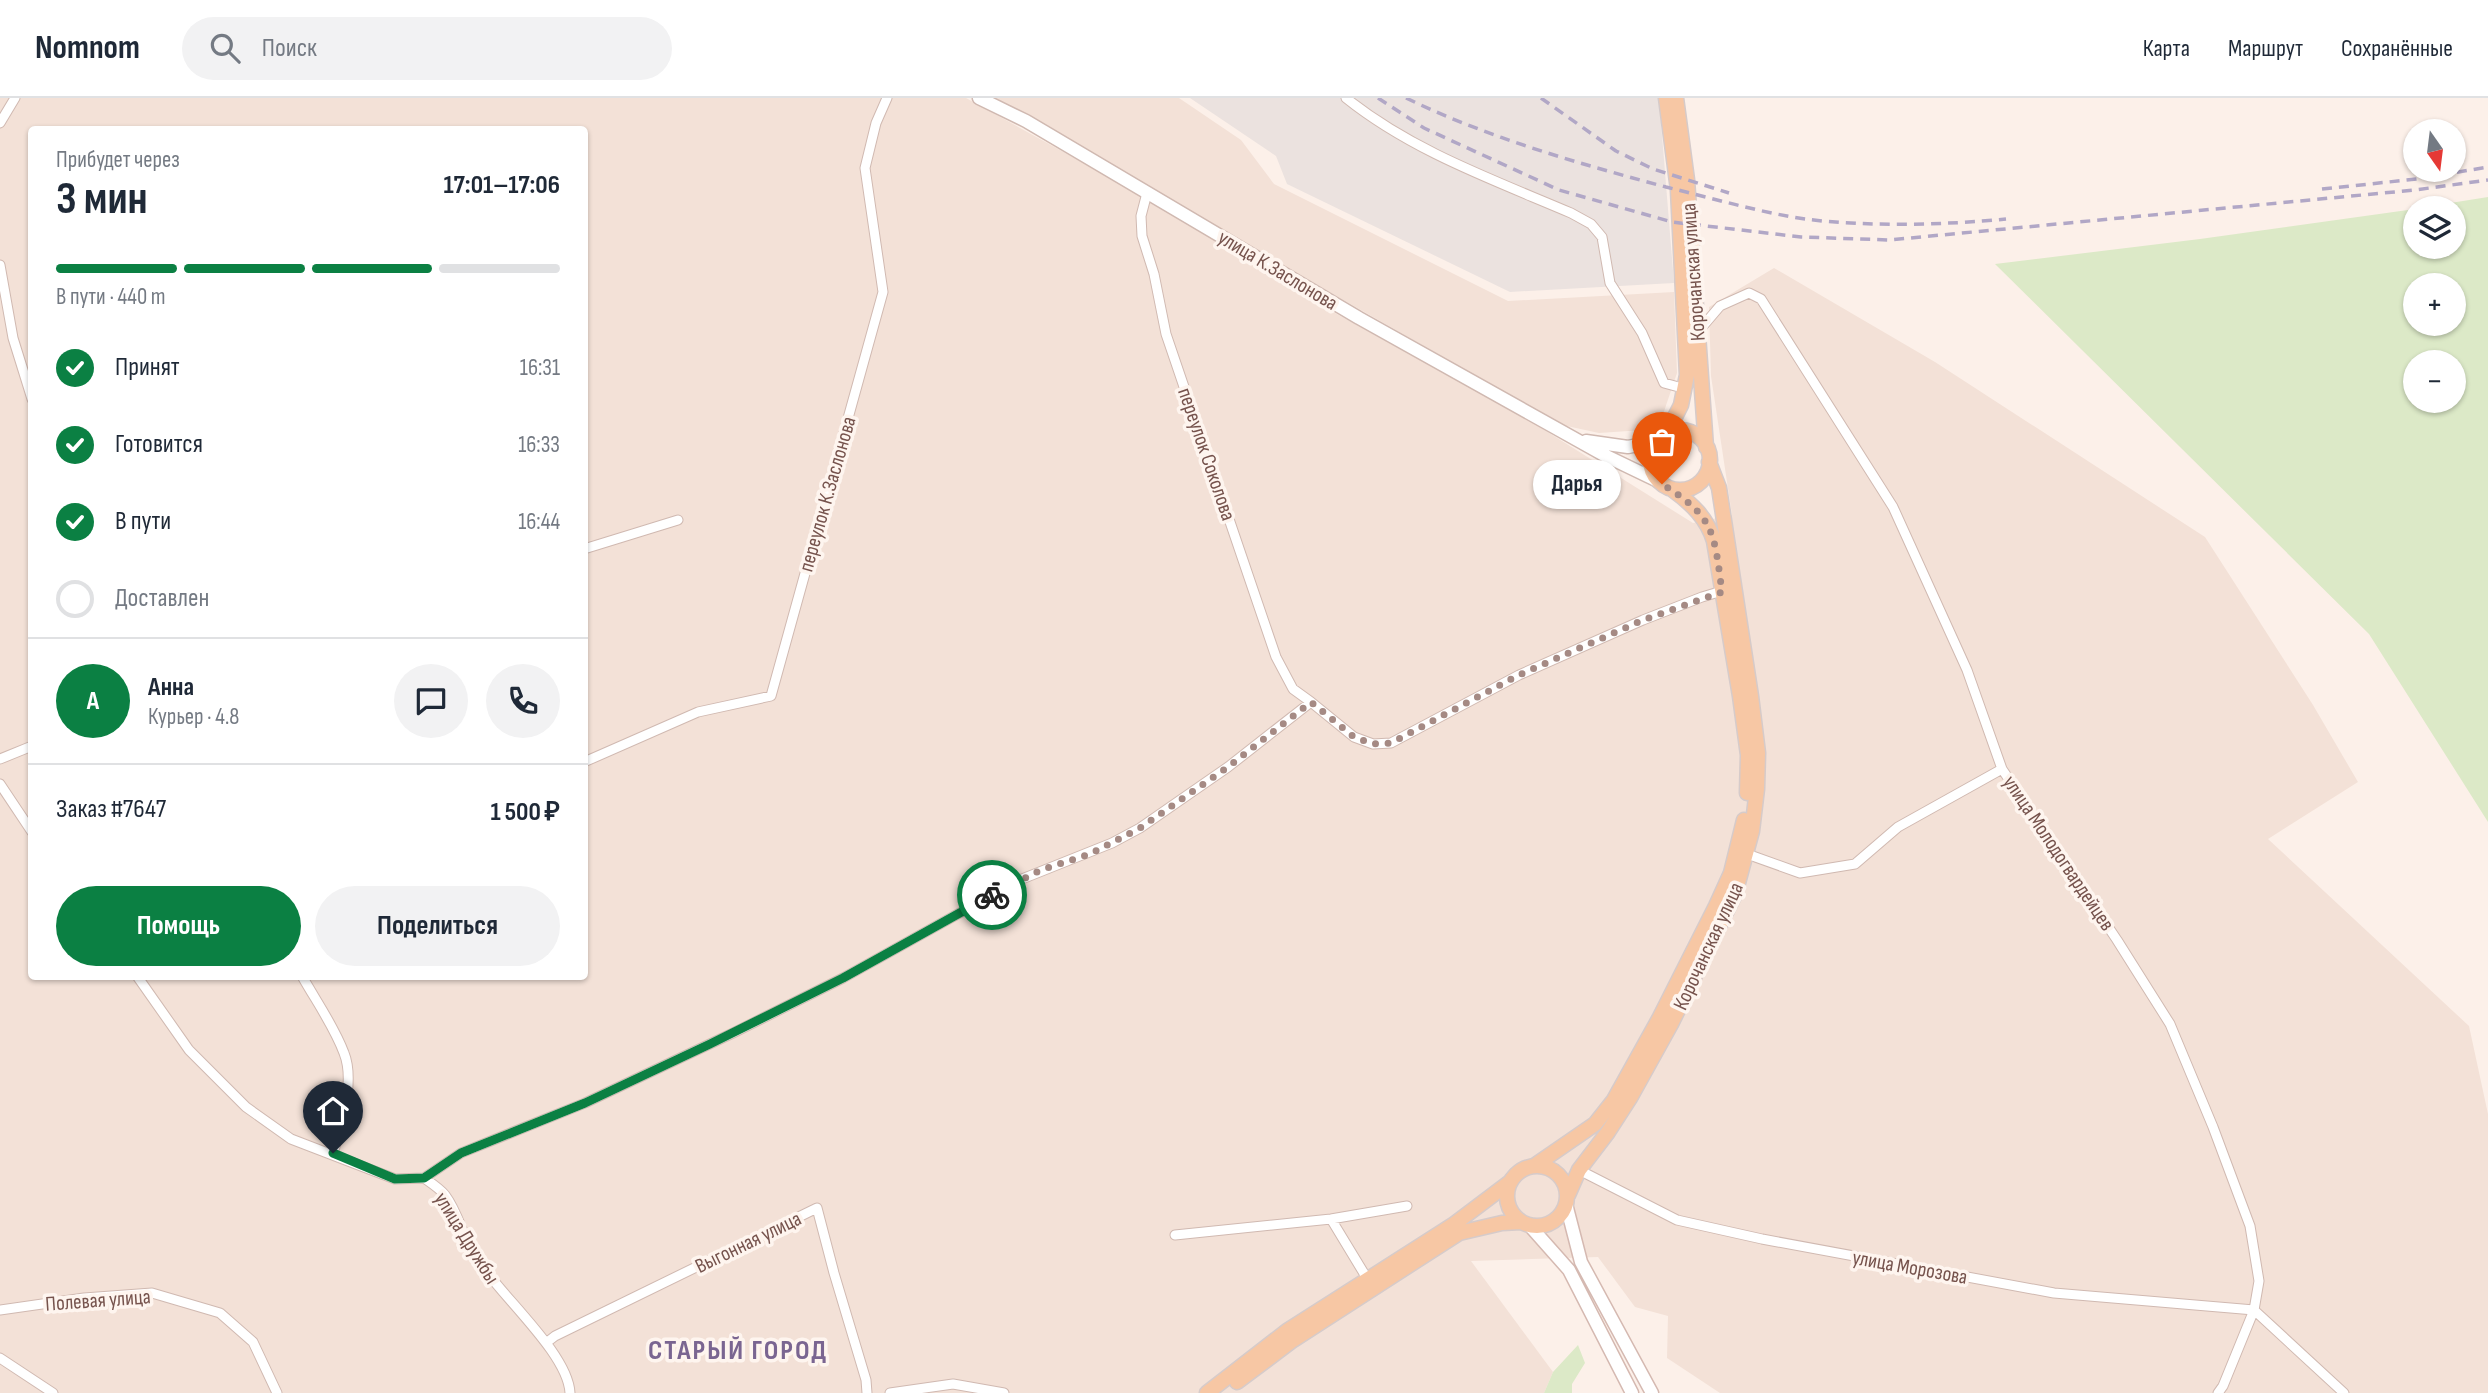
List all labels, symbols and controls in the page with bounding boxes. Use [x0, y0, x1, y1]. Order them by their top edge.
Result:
search box [182, 17, 672, 80]
text: Nomnom [35, 28, 140, 68]
icon: search [206, 29, 244, 67]
text: Поиск [262, 33, 317, 64]
text: Карта [2143, 34, 2190, 63]
text: Маршрут [2228, 34, 2303, 63]
text: Сохранённые [2341, 34, 2453, 63]
north arrow [2403, 119, 2466, 182]
map controls [2403, 119, 2466, 413]
text: Прибудет через [56, 146, 180, 174]
text: 17:01–17:06 [444, 170, 560, 201]
text: 3 мин [56, 172, 148, 227]
button: layers [2403, 196, 2466, 259]
street label: Корочанская улица [1676, 202, 1711, 342]
street label: улица К.Заслонова [1213, 225, 1342, 316]
button: + [2403, 273, 2466, 336]
text: В пути · 440 m [56, 283, 166, 311]
icon: check [56, 349, 94, 387]
button: − [2403, 350, 2466, 413]
text: Принят [115, 352, 180, 383]
text: 16:31 [520, 354, 560, 382]
street label: переулок Соколова [1172, 385, 1241, 524]
pin [1632, 412, 1692, 484]
street label: переулок К.Заслонова [793, 414, 862, 575]
icon: bag [1643, 423, 1681, 461]
icon: check [56, 426, 94, 464]
text: Готовится [115, 429, 203, 460]
text: 16:33 [518, 431, 560, 459]
callout: Дарья [1532, 460, 1620, 508]
text: Дарья [1552, 470, 1602, 498]
icon: check [56, 503, 94, 541]
text: В пути [115, 506, 171, 537]
text: 16:44 [518, 508, 560, 536]
text: Доставлен [115, 583, 209, 614]
button: chat [394, 664, 468, 738]
button: phone [486, 664, 560, 738]
text: Анна [148, 672, 194, 703]
text: А [87, 686, 99, 717]
text: Курьер · 4.8 [148, 703, 239, 731]
street label: улица Молодогвардейцев [1997, 771, 2120, 936]
text: Заказ #7647 [56, 794, 166, 825]
text: 1 500 ₽ [490, 797, 560, 828]
courier [957, 860, 1027, 930]
icon: bike [973, 876, 1011, 914]
street label: Корочанская улица [1668, 878, 1749, 1014]
button: Помощь [56, 886, 301, 966]
button: Поделиться [315, 886, 560, 966]
pin [303, 1081, 363, 1153]
icon: home [314, 1092, 352, 1130]
street label: улица Дружбы [429, 1188, 505, 1289]
street label: Выгонная улица [691, 1206, 805, 1279]
street label: улица Морозова [1851, 1245, 1969, 1290]
street label: Полевая улица [45, 1284, 152, 1317]
district label: СТАРЫЙ ГОРОД [648, 1334, 828, 1367]

